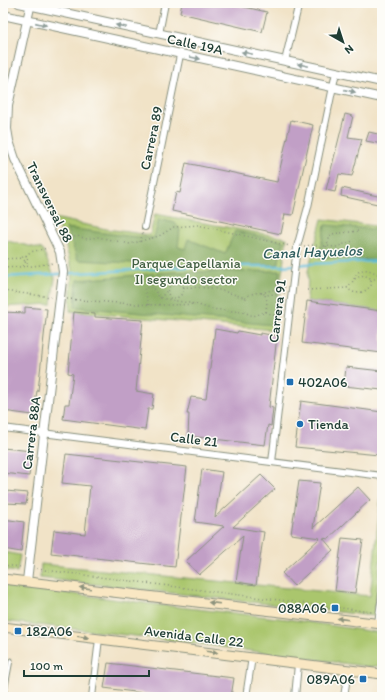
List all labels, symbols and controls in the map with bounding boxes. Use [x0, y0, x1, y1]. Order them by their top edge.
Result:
one-way arrow [35, 21, 47, 27]
one-way arrow [114, 22, 127, 28]
north arrow [323, 22, 363, 62]
street label: Calle 19A [165, 30, 224, 59]
text: N [342, 42, 356, 57]
one-way arrow [241, 49, 253, 55]
one-way arrow [189, 55, 201, 61]
one-way arrow [297, 61, 309, 67]
one-way arrow [344, 88, 356, 94]
street label: Carrera 89 [136, 105, 167, 172]
street label: Transversal 88 [23, 159, 77, 246]
water label: Canal Hayuelos [262, 241, 364, 263]
park label: Parque Capellania II segundo sector [131, 255, 241, 288]
street label: Carrera 91 [265, 278, 290, 344]
place label: 402A06 [298, 374, 347, 391]
marker: 402A06 [285, 377, 295, 387]
street label: Carrera 88A [19, 395, 44, 471]
place label: Tienda [308, 416, 349, 433]
marker: Tienda [295, 419, 305, 429]
street label: Calle 21 [169, 428, 219, 451]
one-way arrow [79, 585, 91, 591]
one-way arrow [208, 600, 220, 607]
place label: 088A06 [278, 600, 327, 617]
marker: 088A06 [330, 603, 340, 613]
one-way arrow [337, 616, 349, 622]
street label: Avenida Calle 22 [143, 622, 245, 651]
place label: 182A06 [26, 623, 73, 640]
marker: 182A06 [13, 626, 23, 636]
one-way arrow [77, 634, 89, 640]
one-way arrow [206, 649, 219, 655]
scale bar [24, 652, 149, 678]
text: 100 m [30, 659, 63, 673]
place label: 089A06 [306, 671, 355, 688]
marker: 089A06 [358, 674, 368, 684]

